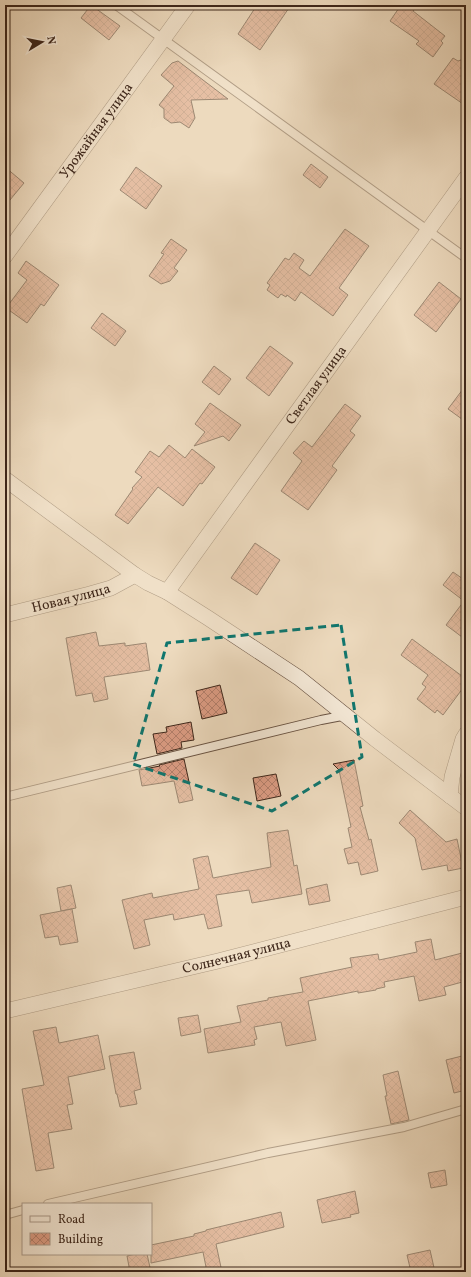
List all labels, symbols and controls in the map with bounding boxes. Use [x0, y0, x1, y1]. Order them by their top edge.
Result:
north arrow [22, 22, 62, 62]
text: N [42, 35, 58, 46]
street label: Урожайная улица [55, 79, 138, 182]
street label: Светлая улица [281, 342, 351, 429]
street label: Новая улица [30, 579, 113, 618]
street label: Солнечная улица [180, 933, 293, 979]
legend [22, 1203, 152, 1255]
text: Road [58, 1212, 85, 1228]
text: Building [58, 1232, 103, 1248]

